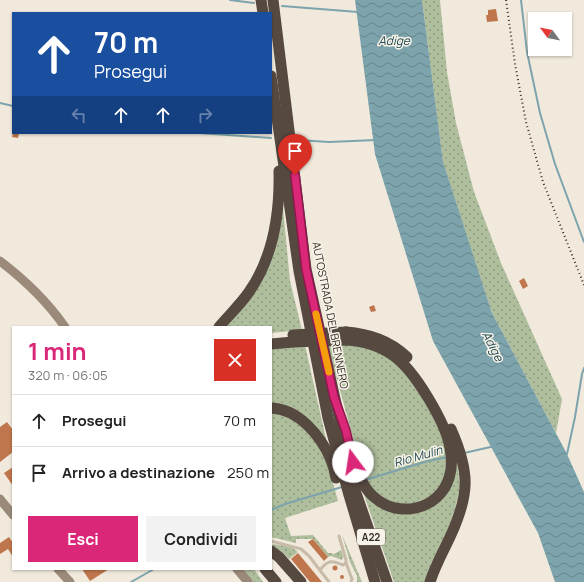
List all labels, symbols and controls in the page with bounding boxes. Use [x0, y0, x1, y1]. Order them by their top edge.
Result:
north arrow [528, 12, 572, 56]
map controls [528, 12, 572, 56]
text: 70 m [94, 23, 158, 61]
icon: ahead [28, 28, 80, 80]
water label: Adige [378, 32, 411, 49]
text: Prosegui [94, 59, 167, 83]
icon: left [68, 104, 90, 126]
icon: ahead [110, 104, 132, 126]
icon: ahead [152, 104, 174, 126]
icon: right [194, 104, 216, 126]
pin [278, 134, 312, 175]
icon: arrive [284, 140, 306, 162]
street label: AUTOSTRADA DEL BRENNERO [309, 240, 353, 390]
water label: Adige [478, 328, 508, 365]
text: 1 min [28, 334, 87, 367]
button: close [214, 339, 256, 381]
text: 320 m · 06:05 [28, 366, 108, 384]
icon: ahead [28, 410, 50, 432]
text: Prosegui [62, 410, 126, 431]
text: 70 m [224, 410, 256, 431]
position arrow [332, 441, 374, 483]
water label: Rio Mulin [392, 441, 445, 471]
icon: arrive [28, 462, 50, 484]
text: Arrivo a destinazione [62, 462, 215, 483]
text: 250 m [227, 462, 269, 483]
button: Esci [28, 516, 138, 562]
button: Condividi [146, 516, 256, 562]
road number: A22 [357, 529, 385, 545]

